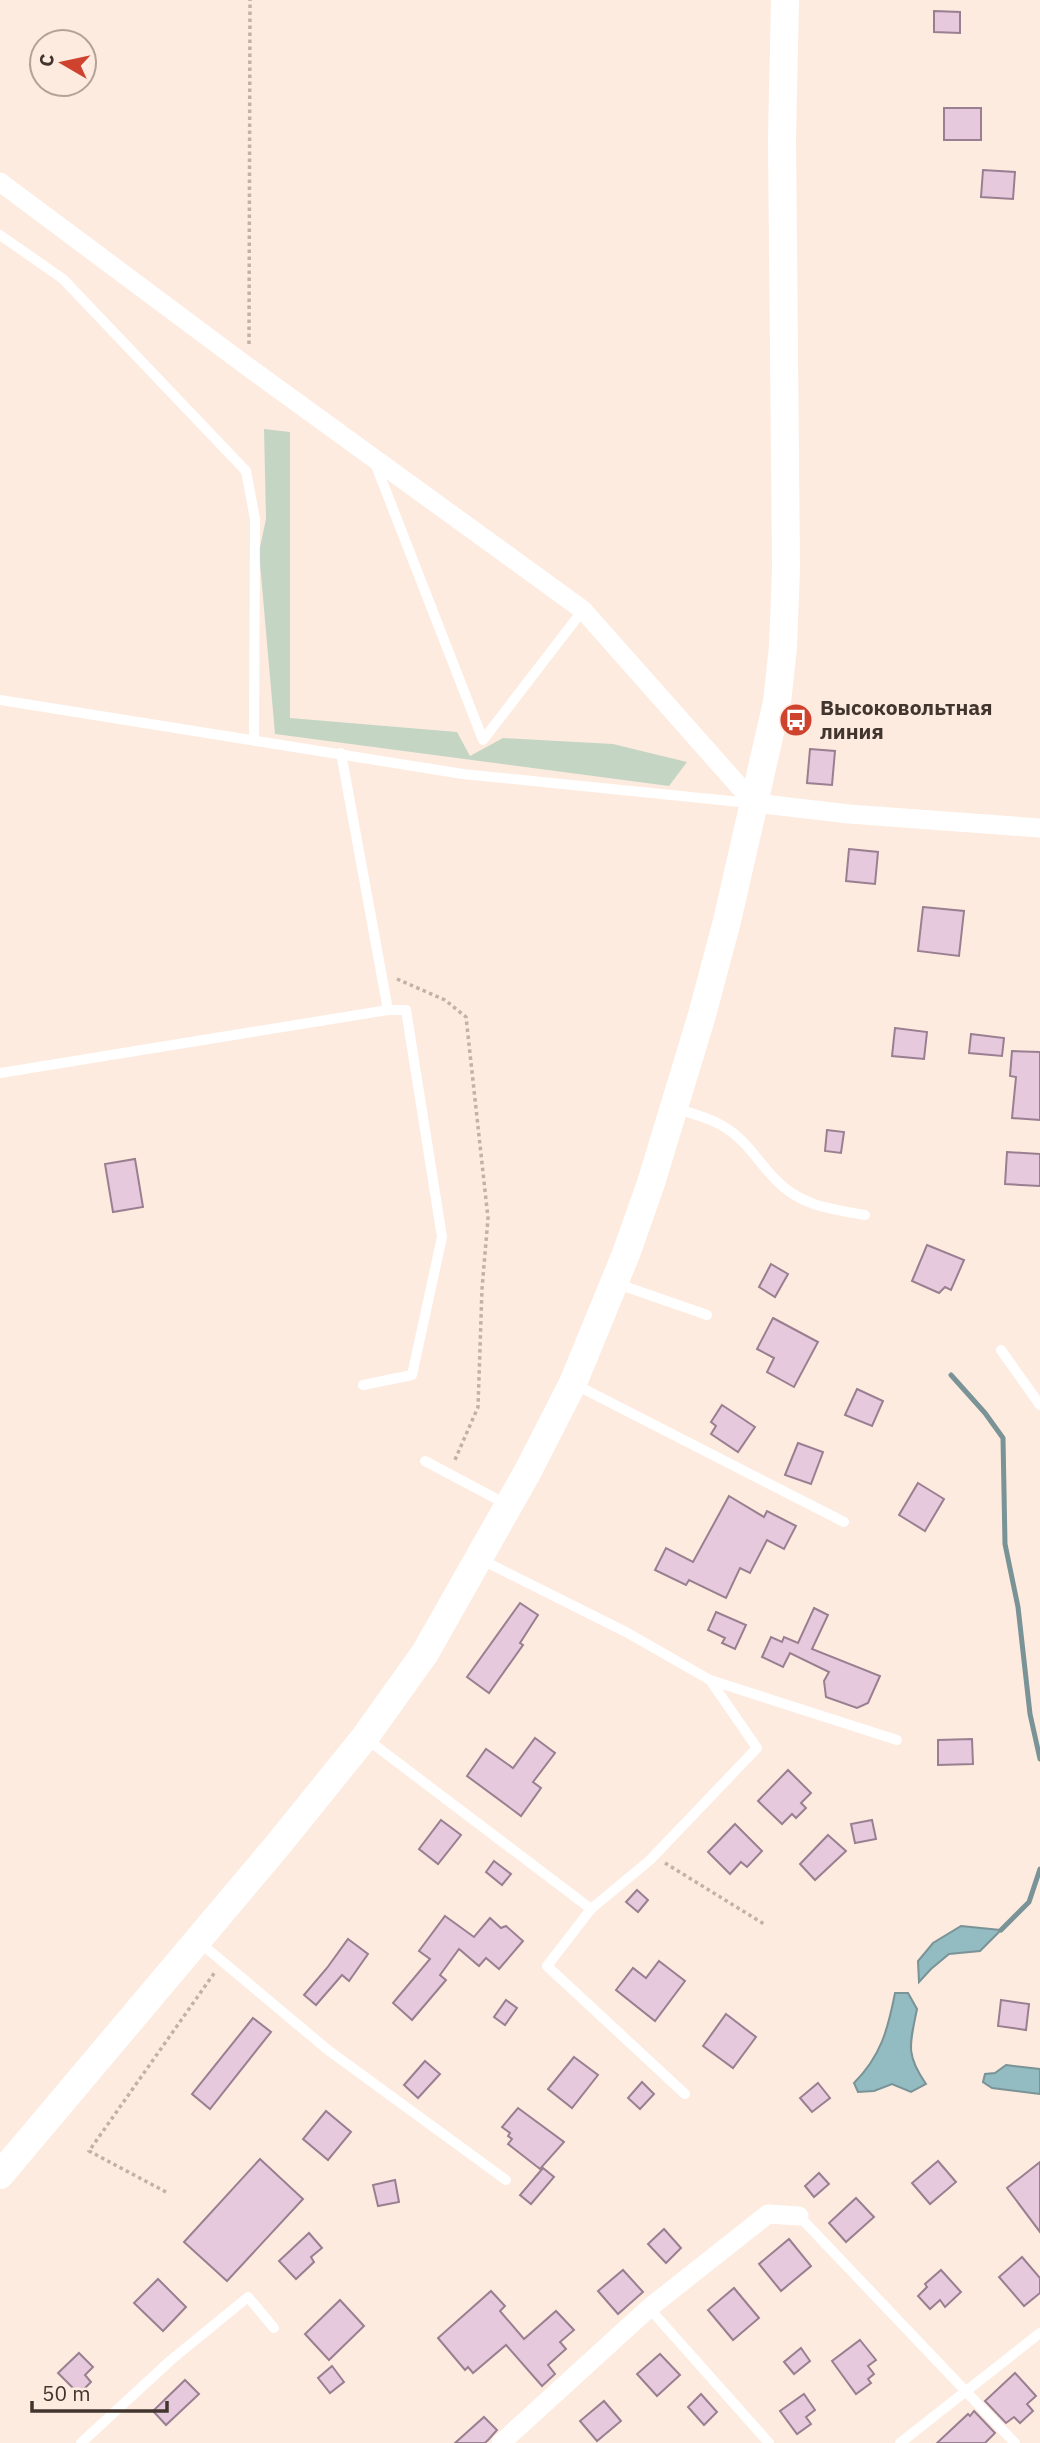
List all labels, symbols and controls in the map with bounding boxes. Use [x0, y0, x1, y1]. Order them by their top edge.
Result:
north arrow [28, 28, 98, 98]
text: С [33, 52, 59, 68]
place label: Высоковольтная линия [820, 693, 993, 745]
bus stop icon: Высоковольтная линия [777, 701, 815, 739]
scale bar [32, 2370, 166, 2414]
text: 50 m [42, 2379, 91, 2407]

